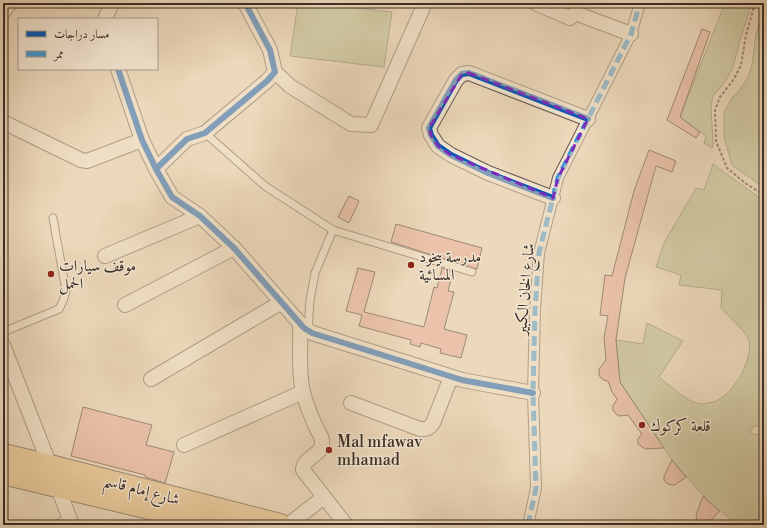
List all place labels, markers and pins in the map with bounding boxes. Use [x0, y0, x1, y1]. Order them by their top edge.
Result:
place label: مدرسة بيخود المسائية [419, 247, 481, 285]
place label: موقف سيارات الحمل [59, 256, 136, 295]
marker: مدرسة بيخود المسائية [406, 260, 416, 270]
marker: موقف سيارات الحمل [46, 269, 56, 279]
place label: قلعة كركوك [650, 416, 711, 436]
marker: قلعة كركوك [637, 420, 647, 430]
place label: Mal mfawav mhamad [337, 432, 423, 470]
marker: Mal mfawav mhamad [324, 445, 334, 455]

